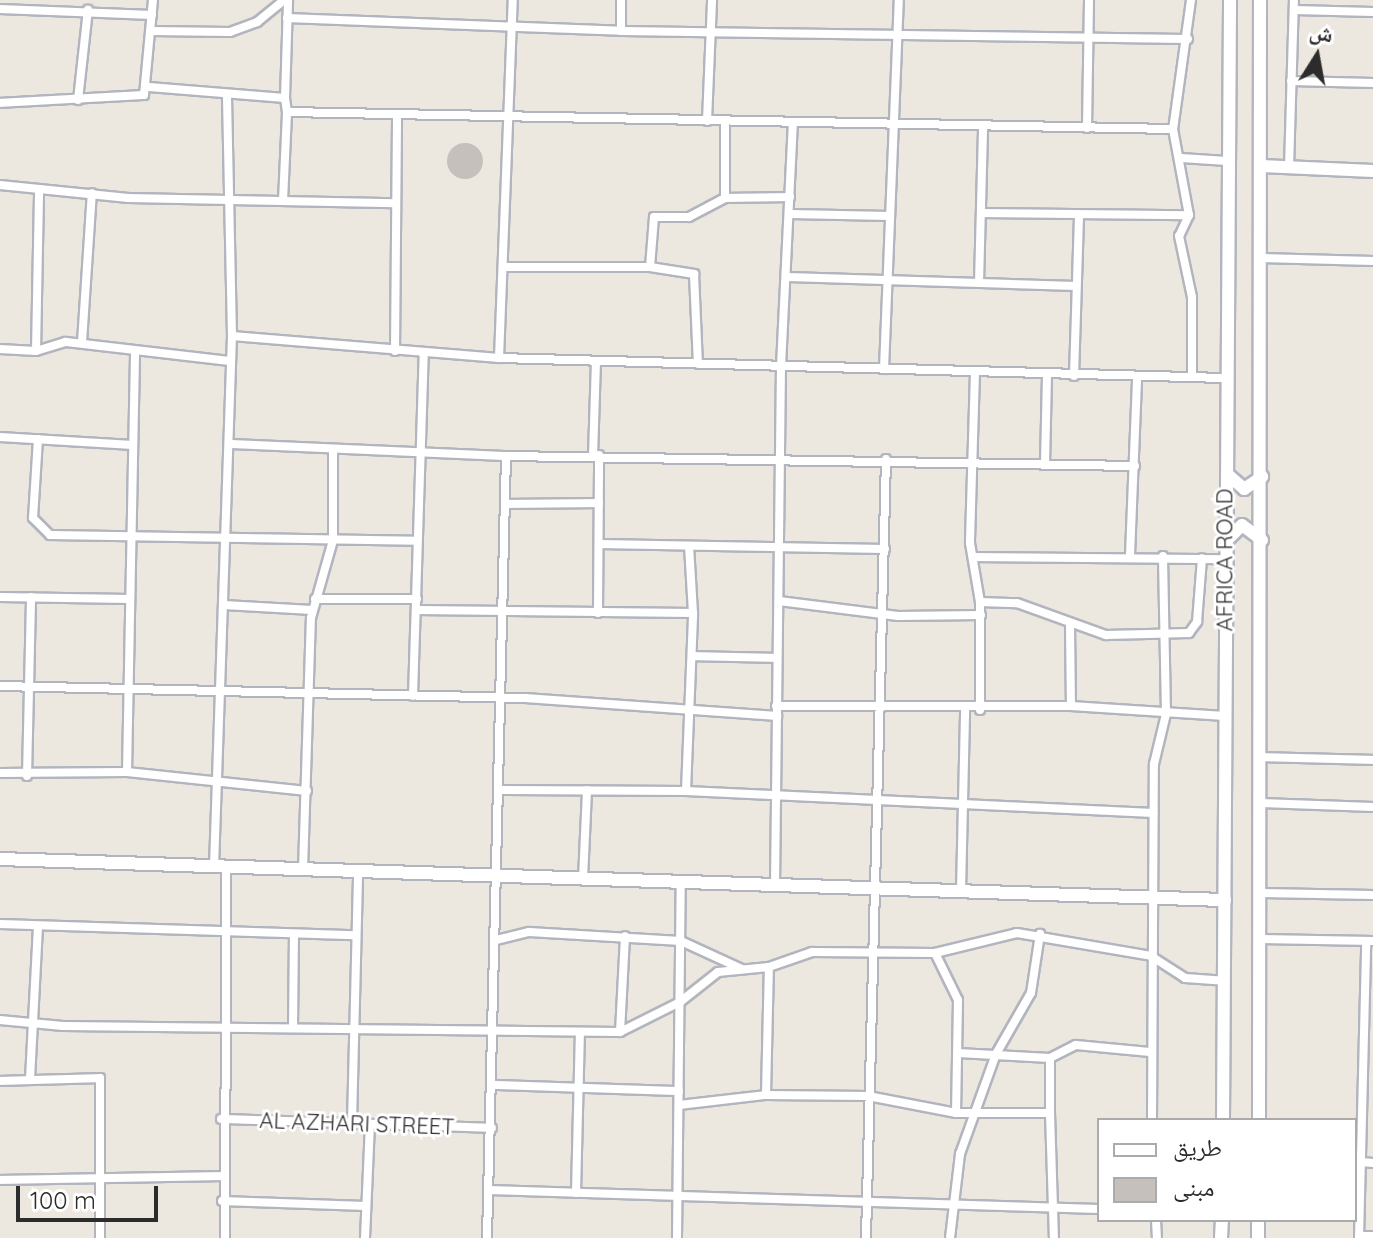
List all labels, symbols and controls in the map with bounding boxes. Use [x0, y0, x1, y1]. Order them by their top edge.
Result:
north arrow [1277, 16, 1357, 96]
text: ش [1307, 16, 1336, 48]
street label: AFRICA ROAD [1212, 489, 1238, 631]
street label: AL AZHARI STREET [259, 1107, 455, 1141]
legend [1097, 1118, 1357, 1222]
text: طريق [1173, 1132, 1222, 1162]
scale bar [20, 1170, 162, 1220]
text: مبنى [1173, 1172, 1214, 1202]
text: 100 m [30, 1185, 96, 1215]

